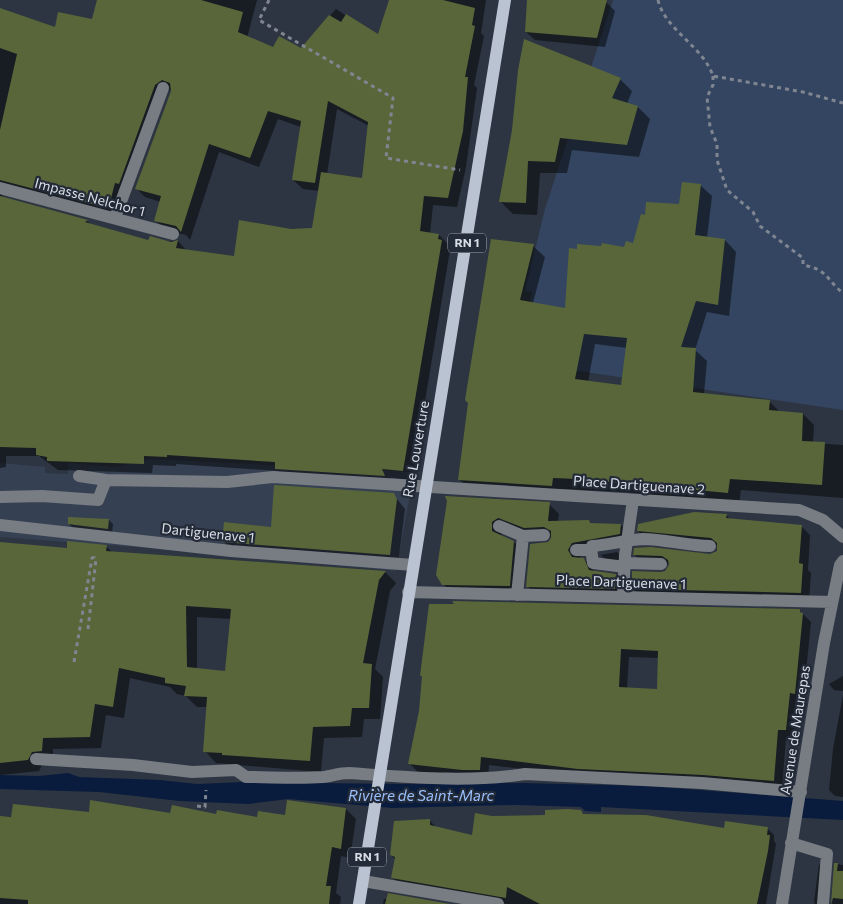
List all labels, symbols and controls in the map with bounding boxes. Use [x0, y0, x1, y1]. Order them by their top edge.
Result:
street label: Impasse Nelchor 1 [33, 174, 147, 219]
road number: RN 1 [448, 234, 486, 252]
street label: Rue Louverture [399, 399, 432, 498]
street label: Place Dartiguenave 2 [573, 471, 706, 498]
street label: Dartiguenave 1 [161, 519, 255, 546]
street label: Place Dartiguenave 1 [556, 571, 686, 592]
street label: Avenue de Maurepas [776, 664, 813, 796]
water label: Rivière de Saint-Marc [348, 786, 495, 804]
road number: RN 1 [348, 848, 386, 866]

